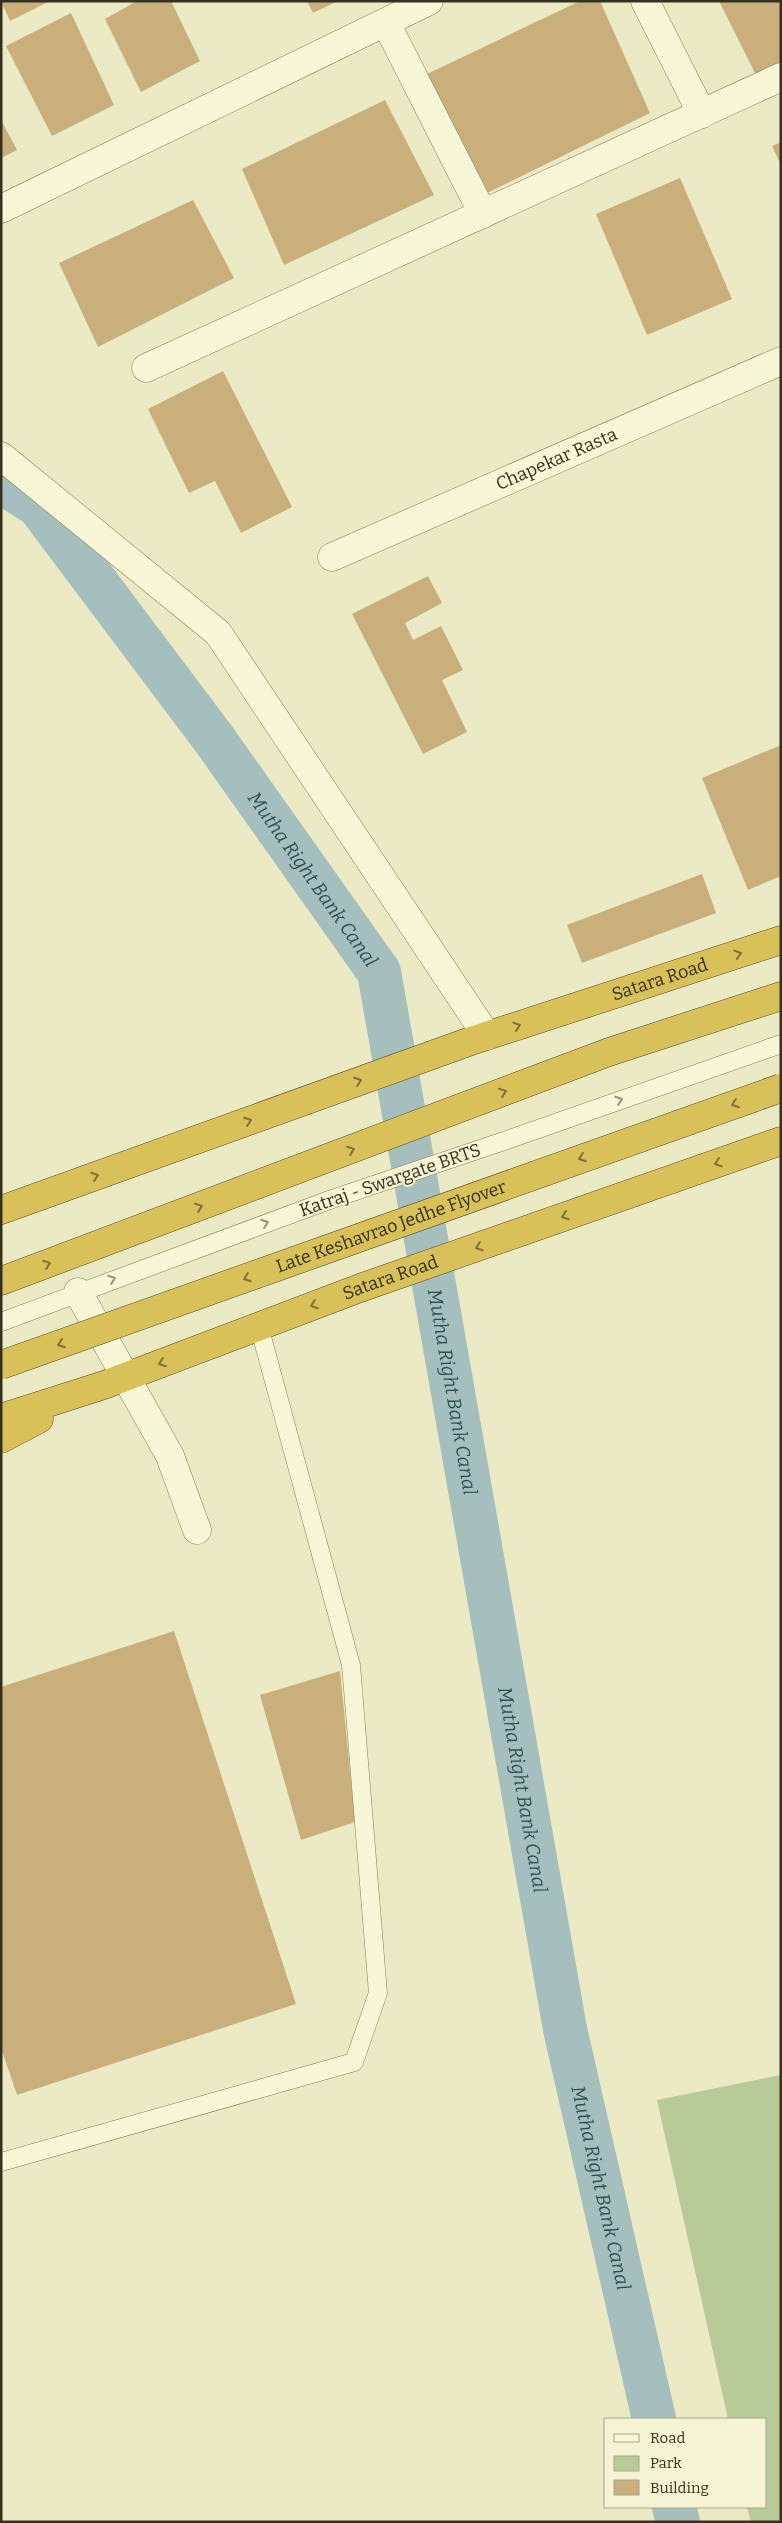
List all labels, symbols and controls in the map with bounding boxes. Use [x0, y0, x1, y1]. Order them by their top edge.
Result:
street label: Chapekar Rasta [493, 423, 621, 495]
water label: Mutha Right Bank Canal [243, 787, 383, 971]
one-way arrow [733, 949, 742, 959]
street label: Satara Road [609, 954, 711, 1005]
one-way arrow [512, 1022, 521, 1032]
one-way arrow [353, 1077, 362, 1087]
one-way arrow [498, 1088, 507, 1098]
one-way arrow [614, 1096, 623, 1106]
one-way arrow [731, 1098, 740, 1108]
one-way arrow [243, 1117, 252, 1127]
street label: Katraj - Swargate BRTS [296, 1139, 484, 1221]
one-way arrow [346, 1145, 355, 1156]
one-way arrow [578, 1153, 587, 1163]
one-way arrow [714, 1157, 723, 1167]
one-way arrow [90, 1172, 99, 1182]
street label: Late Keshavrao Jedhe Flyover [273, 1175, 509, 1277]
one-way arrow [194, 1203, 203, 1213]
one-way arrow [561, 1211, 570, 1221]
one-way arrow [260, 1219, 268, 1229]
one-way arrow [476, 1241, 484, 1251]
street label: Satara Road [339, 1251, 441, 1305]
one-way arrow [42, 1260, 51, 1270]
one-way arrow [244, 1272, 252, 1282]
one-way arrow [107, 1275, 116, 1285]
water label: Mutha Right Bank Canal [423, 1287, 482, 1497]
one-way arrow [310, 1299, 319, 1309]
one-way arrow [58, 1338, 66, 1348]
one-way arrow [158, 1356, 167, 1367]
water label: Mutha Right Bank Canal [493, 1685, 552, 1894]
water label: Mutha Right Bank Canal [567, 2083, 636, 2292]
legend [604, 2418, 767, 2508]
text: Road [650, 2429, 685, 2447]
text: Park [650, 2454, 682, 2472]
text: Building [650, 2479, 709, 2497]

